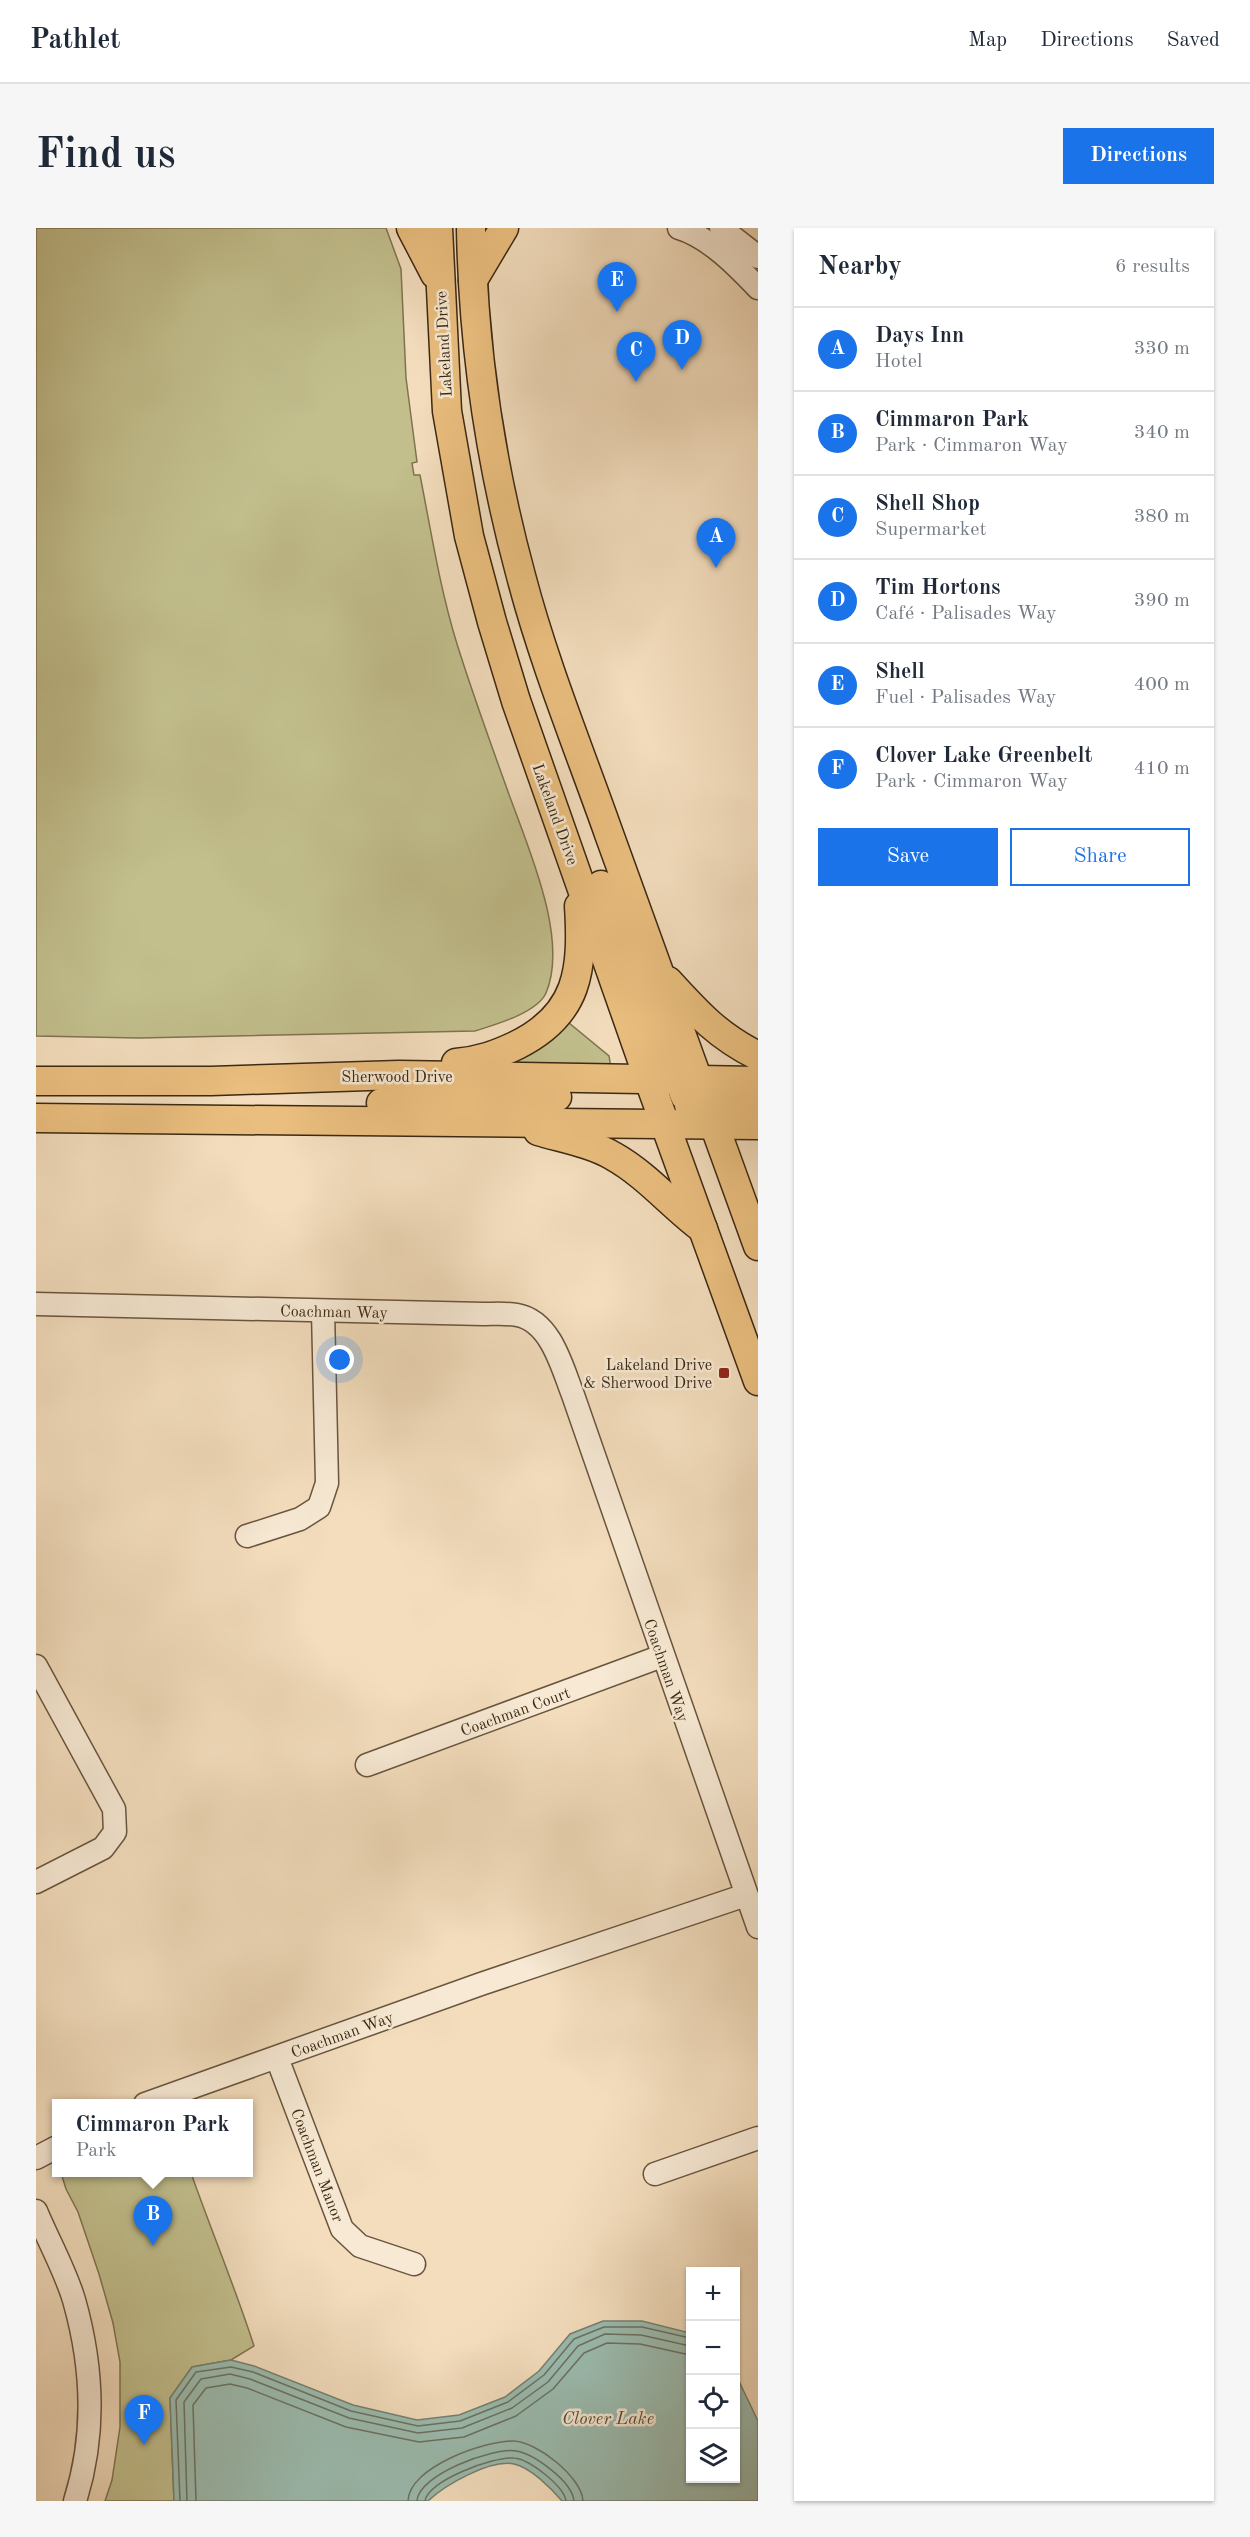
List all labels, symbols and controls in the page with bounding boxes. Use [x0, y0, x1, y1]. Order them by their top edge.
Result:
text: Pathlet [30, 27, 121, 55]
text: Map [968, 30, 1007, 51]
text: Directions [1040, 30, 1134, 51]
text: Saved [1167, 30, 1220, 51]
button: Directions [1063, 128, 1214, 184]
text: Find us [36, 135, 175, 177]
text: Nearby [818, 254, 902, 280]
text: 6 results [1115, 257, 1190, 277]
pin: E [598, 262, 636, 312]
street label: Lakeland Drive [434, 290, 456, 397]
pin: D [662, 320, 702, 370]
text: Days Inn [875, 325, 964, 347]
pin: C [616, 332, 656, 382]
text: A [830, 339, 845, 359]
text: 330 m [1134, 339, 1190, 359]
text: Hotel [875, 352, 922, 372]
text: Cimmaron Park [875, 409, 1029, 431]
text: B [830, 423, 845, 443]
text: 340 m [1134, 423, 1190, 443]
text: Park · Cimmaron Way [875, 436, 1068, 456]
text: Shell Shop [875, 493, 980, 515]
text: C [831, 507, 844, 527]
text: 380 m [1134, 507, 1190, 527]
pin: A [696, 518, 736, 568]
text: Supermarket [875, 520, 986, 540]
text: Tim Hortons [875, 577, 1001, 599]
text: D [830, 591, 845, 611]
text: 390 m [1134, 591, 1190, 611]
text: Café · Palisades Way [875, 604, 1057, 624]
text: Shell [875, 661, 925, 683]
text: E [831, 675, 844, 695]
text: 400 m [1134, 675, 1190, 695]
text: Fuel · Palisades Way [875, 688, 1056, 708]
text: Clover Lake Greenbelt [875, 745, 1092, 767]
text: F [831, 759, 844, 779]
text: 410 m [1134, 759, 1190, 779]
street label: Lakeland Drive [528, 762, 580, 867]
text: Park · Cimmaron Way [875, 772, 1068, 792]
button: Save [818, 828, 998, 886]
button: Share [1010, 828, 1190, 886]
street label: Sherwood Drive [341, 1070, 453, 1086]
street label: Coachman Way [280, 1304, 389, 1322]
your location [325, 1345, 354, 1374]
place label: Lakeland Drive & Sherwood Drive [584, 1358, 712, 1392]
marker: Lakeland Drive & Sherwood Drive [717, 1366, 731, 1380]
street label: Coachman Way [640, 1617, 690, 1725]
street label: Coachman Court [459, 1686, 573, 1740]
street label: Coachman Way [289, 2010, 397, 2062]
popup [52, 2099, 253, 2177]
street label: Coachman Manor [287, 2107, 345, 2225]
text: Cimmaron Park [76, 2114, 229, 2136]
text: Park [76, 2141, 117, 2161]
pin: B [134, 2196, 172, 2246]
map controls [686, 2267, 740, 2483]
button: + [686, 2267, 740, 2321]
button: − [686, 2321, 740, 2375]
button: locate [686, 2375, 740, 2429]
pin: F [124, 2396, 164, 2445]
water label: Clover Lake [562, 2410, 654, 2428]
button: layers [686, 2429, 740, 2483]

